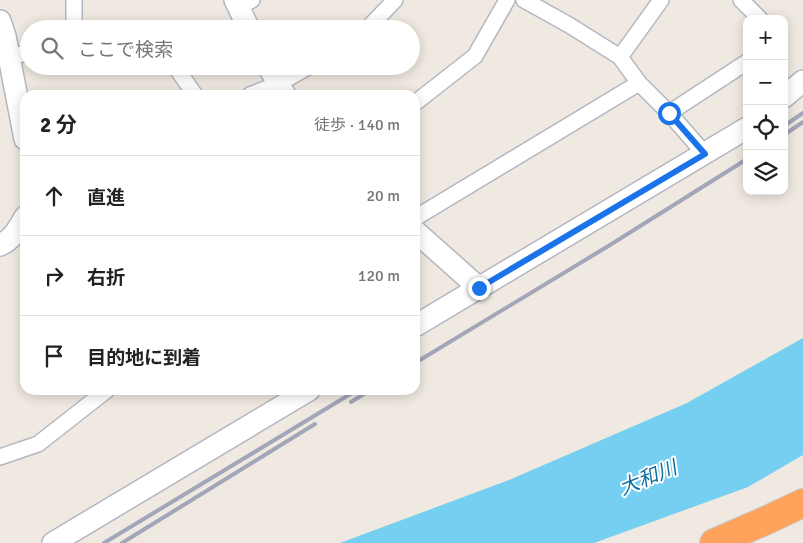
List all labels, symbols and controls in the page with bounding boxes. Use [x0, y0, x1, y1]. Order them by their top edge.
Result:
map controls [743, 15, 788, 195]
button: + [743, 15, 788, 60]
search box [20, 20, 420, 75]
icon: search [38, 34, 66, 62]
text: ここで検索 [78, 38, 173, 62]
button: − [743, 60, 788, 105]
route start [658, 102, 681, 125]
button: locate [743, 105, 788, 150]
text: 2 分 [40, 112, 77, 138]
text: 徒歩 · 140 m [314, 115, 400, 135]
button: layers [743, 150, 788, 195]
icon: ahead [40, 182, 68, 210]
text: 直進 [87, 186, 125, 210]
text: 20 m [366, 186, 400, 206]
icon: right [40, 262, 68, 290]
text: 右折 [87, 266, 125, 290]
text: 120 m [358, 266, 400, 286]
route end [468, 277, 491, 300]
icon: arrive [40, 342, 68, 370]
text: 目的地に到着 [87, 346, 201, 370]
water label: 大和川 [616, 454, 682, 501]

